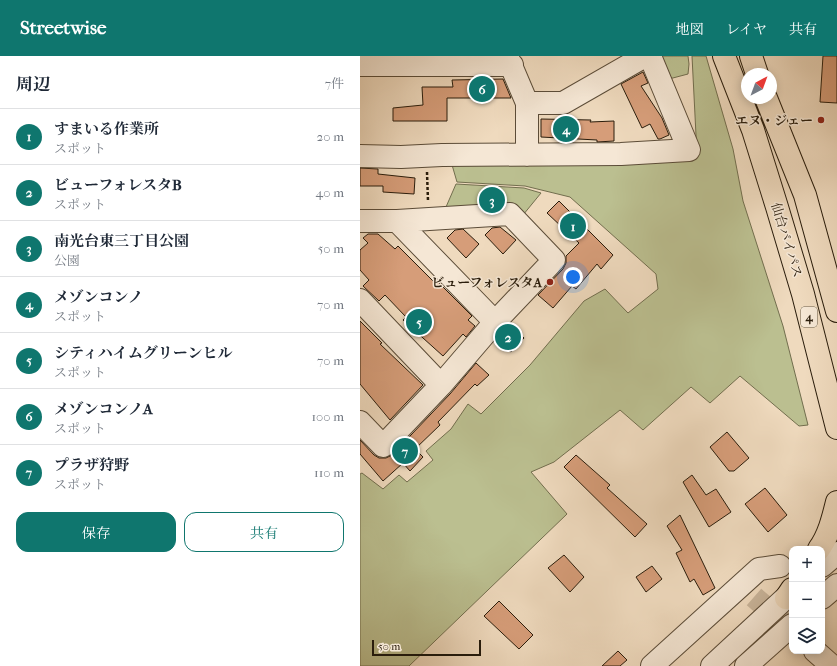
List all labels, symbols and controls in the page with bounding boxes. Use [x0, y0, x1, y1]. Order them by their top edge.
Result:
text: Streetwise [20, 17, 106, 39]
text: 地図 [676, 21, 704, 38]
text: レイヤ [726, 21, 767, 38]
text: 共有 [789, 21, 817, 38]
north arrow [741, 68, 777, 104]
text: 周辺 [16, 74, 50, 94]
pin: 6 [469, 74, 495, 104]
text: 7件 [325, 76, 344, 91]
place label: エヌ・ジェー [735, 113, 813, 128]
pin: 4 [553, 114, 579, 144]
marker: エヌ・ジェー [816, 115, 826, 125]
text: すまいる作業所 [54, 120, 159, 138]
text: 1 [27, 129, 31, 144]
text: 20 m [317, 129, 344, 144]
text: スポット [54, 141, 106, 156]
text: ビューフォレスタB [54, 176, 182, 194]
text: 2 [26, 185, 32, 200]
text: 40 m [316, 185, 344, 200]
pin: 3 [479, 185, 505, 215]
text: スポット [54, 197, 106, 212]
street label: 仙台バイパス [768, 201, 806, 279]
pin: 1 [560, 211, 586, 241]
text: 南光台東三丁目公園 [54, 232, 189, 250]
text: 3 [26, 241, 32, 256]
text: 50 m [318, 241, 344, 256]
text: 公園 [54, 253, 80, 268]
your location [563, 267, 583, 287]
place label: ビューフォレスタA [431, 275, 543, 290]
marker: ビューフォレスタA [545, 277, 555, 287]
text: メゾンコンノ [54, 288, 143, 306]
text: 4 [25, 297, 33, 312]
text: 70 m [317, 297, 344, 312]
pin: 5 [406, 307, 432, 337]
road number: 4 [801, 307, 817, 327]
text: スポット [54, 309, 106, 324]
pin: 2 [495, 322, 521, 352]
text: シティハイムグリーンヒル [54, 344, 233, 362]
text: 5 [26, 353, 32, 368]
text: 70 m [317, 353, 344, 368]
text: スポット [54, 365, 106, 380]
text: メゾンコンノA [54, 400, 153, 418]
text: 6 [25, 409, 33, 424]
text: 100 m [311, 409, 344, 424]
text: スポット [54, 421, 106, 436]
pin: 7 [392, 436, 418, 466]
text: プラザ狩野 [54, 456, 129, 474]
text: 7 [26, 465, 32, 480]
text: 110 m [314, 465, 344, 480]
text: スポット [54, 477, 106, 492]
button: 保存 [16, 512, 176, 552]
button: 共有 [184, 512, 344, 552]
map controls [789, 546, 825, 654]
button: + [789, 546, 825, 582]
button: − [789, 582, 825, 618]
button: layers [789, 618, 825, 654]
scale bar [372, 638, 481, 657]
text: 50 m [378, 640, 400, 653]

